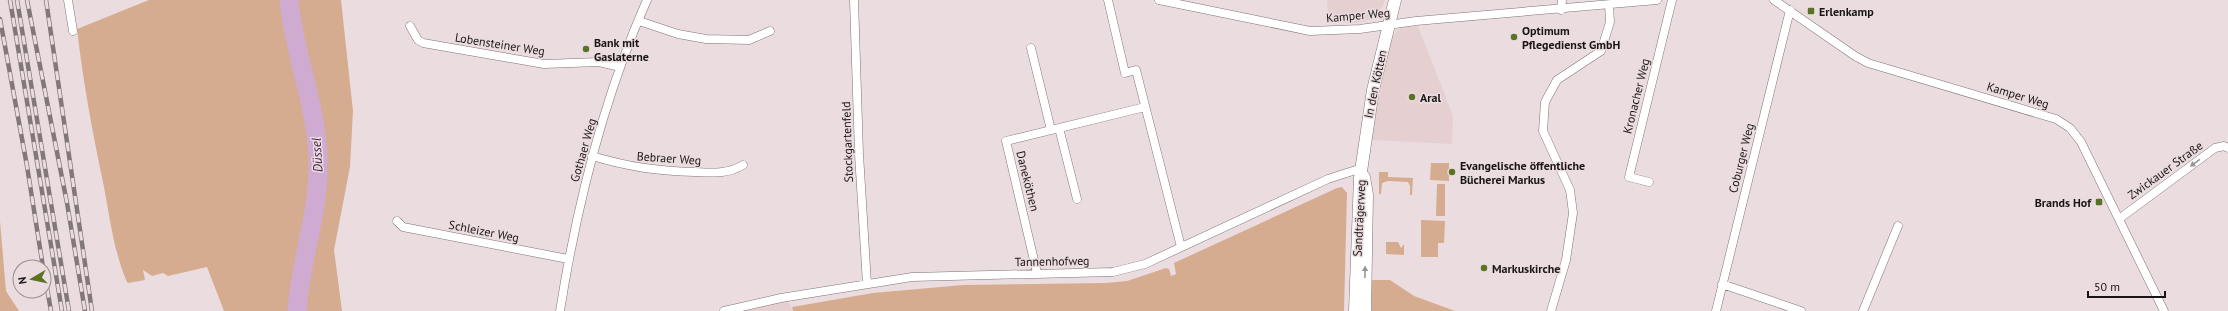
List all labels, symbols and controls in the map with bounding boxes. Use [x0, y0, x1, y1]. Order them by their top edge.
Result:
place label: Erlenkamp [1819, 4, 1874, 19]
street label: Kamper Weg [1325, 5, 1391, 25]
marker: Erlenkamp [1806, 6, 1816, 16]
place label: Optimum Pflegedienst GmbH [1522, 23, 1620, 52]
street label: Lobensteiner Weg [454, 29, 546, 59]
marker: Optimum Pflegedienst GmbH [1509, 32, 1519, 42]
place label: Bank mit Gaslaterne [594, 35, 649, 64]
marker: Bank mit Gaslaterne [581, 44, 591, 54]
street label: In den Kötten [1360, 48, 1390, 120]
street label: Kronacher Weg [1619, 57, 1653, 135]
street label: Kamper Weg [1985, 78, 2051, 112]
place label: Aral [1420, 90, 1441, 105]
marker: Aral [1407, 92, 1417, 102]
street label: Stockgartenfeld [838, 101, 856, 183]
street label: Gothaer Weg [567, 117, 599, 183]
street label: Coburger Weg [1725, 122, 1757, 194]
water label: Düssel [308, 137, 326, 173]
street label: Zwickauer Straße [2125, 138, 2205, 202]
street label: Bebraer Weg [636, 148, 702, 168]
street label: Daneköthen [1013, 149, 1043, 213]
place label: Evangelische öffentliche Bücherei Markus [1460, 158, 1585, 187]
one-way arrow [2189, 159, 2200, 168]
marker: Evangelische öffentliche Bücherei Markus [1447, 167, 1457, 177]
street label: Sandträgerweg [1349, 179, 1369, 257]
place label: Brands Hof [2035, 195, 2092, 210]
marker: Brands Hof [2094, 197, 2104, 207]
street label: Schleizer Weg [448, 217, 520, 245]
street label: Tannenhofweg [1014, 253, 1090, 269]
north arrow [12, 259, 52, 299]
place label: Markuskirche [1492, 261, 1560, 276]
marker: Markuskirche [1479, 263, 1489, 273]
one-way arrow [1362, 266, 1369, 278]
scale bar [2088, 273, 2165, 299]
text: N [15, 276, 30, 285]
text: 50 m [2094, 279, 2120, 294]

